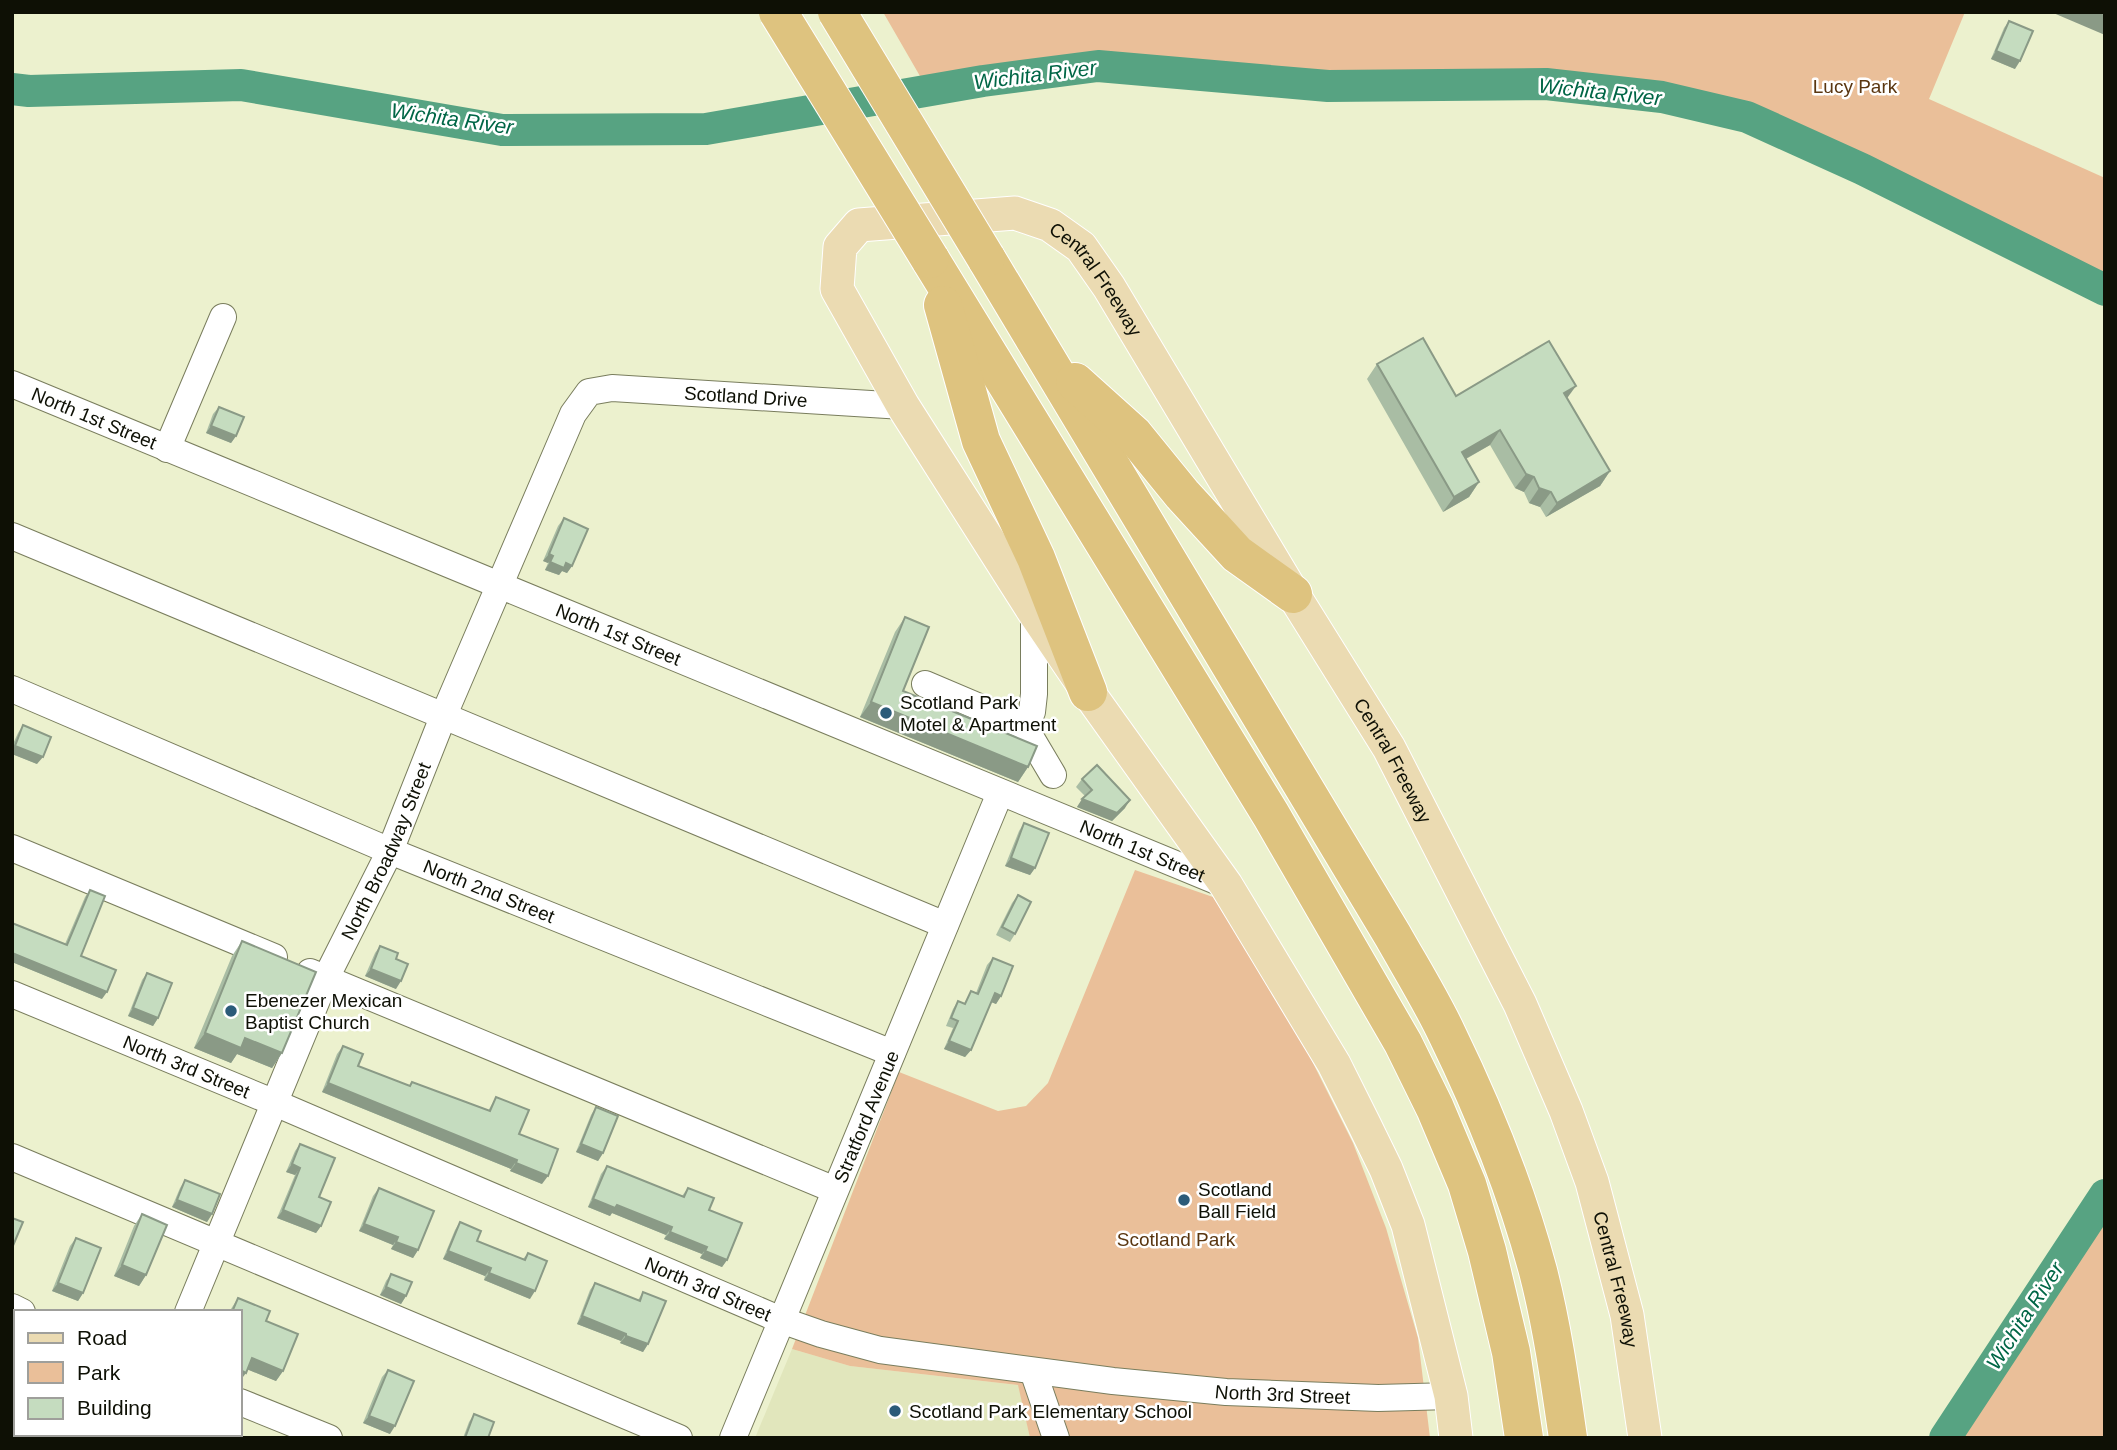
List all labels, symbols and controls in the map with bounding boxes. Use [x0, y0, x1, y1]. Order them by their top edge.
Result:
water label: Wichita River [972, 55, 1099, 93]
water label: Wichita River [1537, 74, 1664, 109]
park label: Lucy Park [1813, 76, 1898, 97]
water label: Wichita River [389, 99, 516, 139]
street label: Central Freeway [1046, 218, 1146, 340]
street label: Scotland Drive [683, 382, 808, 411]
street label: North 1st Street [29, 383, 160, 454]
street label: North 1st Street [553, 600, 684, 670]
place label: Scotland Park Motel & Apartment [900, 692, 1057, 735]
street label: Central Freeway [1350, 694, 1436, 827]
marker: Scotland Park Motel & Apartment [878, 705, 894, 721]
street label: North Broadway Street [337, 759, 435, 943]
street label: North 1st Street [1077, 816, 1209, 886]
street label: North 2nd Street [420, 856, 558, 927]
place label: Ebenezer Mexican Baptist Church [245, 990, 402, 1033]
marker: Ebenezer Mexican Baptist Church [223, 1003, 239, 1019]
street label: North 3rd Street [120, 1031, 254, 1103]
street label: Stratford Avenue [830, 1047, 903, 1186]
place label: Scotland Ball Field [1198, 1179, 1276, 1222]
marker: Scotland Ball Field [1176, 1192, 1192, 1208]
street label: Central Freeway [1589, 1209, 1642, 1349]
park label: Scotland Park [1117, 1229, 1236, 1250]
street label: North 3rd Street [642, 1253, 775, 1326]
water label: Wichita River [1981, 1257, 2068, 1374]
legend [14, 1310, 242, 1436]
text: Road [77, 1326, 127, 1349]
text: Park [77, 1361, 121, 1384]
street label: North 3rd Street [1214, 1381, 1351, 1408]
text: Building [77, 1396, 152, 1419]
place label: Scotland Park Elementary School [909, 1401, 1192, 1422]
marker: Scotland Park Elementary School [887, 1403, 903, 1419]

